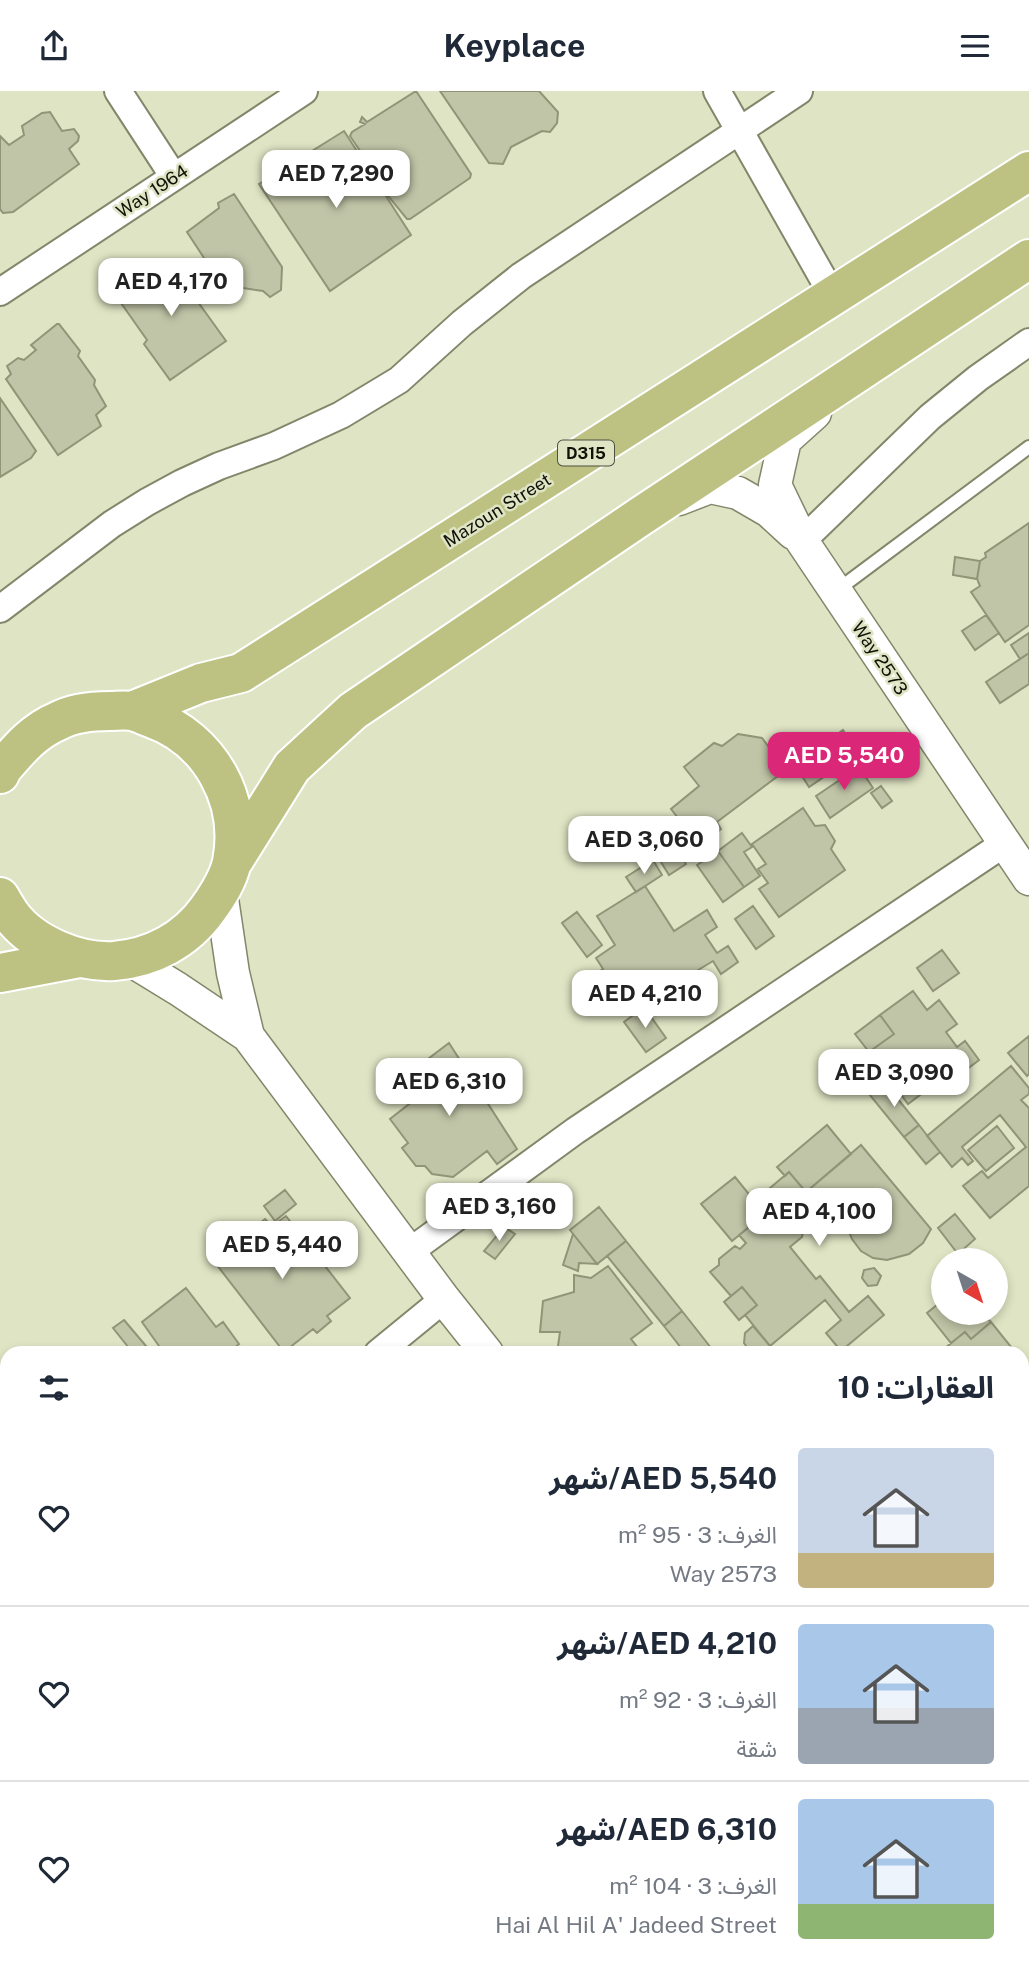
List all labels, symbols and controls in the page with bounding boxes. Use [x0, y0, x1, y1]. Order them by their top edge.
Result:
icon: share [35, 27, 73, 65]
text: Keyplace [444, 27, 585, 64]
icon: menu [956, 27, 994, 65]
pin: AED 7,290 [256, 151, 416, 210]
text: AED 7,290 [278, 159, 394, 186]
street label: Way 1964 [112, 160, 192, 222]
pin: AED 4,170 [91, 259, 251, 318]
text: AED 4,170 [114, 267, 228, 294]
road number: D315 [558, 441, 614, 465]
street label: Mazoun Street [440, 469, 554, 551]
street label: Way 2573 [848, 617, 912, 699]
pin: AED 5,540 [764, 733, 924, 792]
text: AED 5,540 [784, 741, 904, 768]
pin: AED 3,060 [564, 817, 724, 876]
text: AED 3,060 [584, 825, 704, 852]
pin: AED 4,210 [565, 971, 725, 1030]
text: AED 4,210 [588, 979, 702, 1006]
pin: AED 3,090 [814, 1049, 974, 1109]
text: AED 3,090 [834, 1058, 954, 1085]
pin: AED 6,310 [369, 1059, 529, 1118]
text: AED 6,310 [392, 1067, 506, 1094]
pin: AED 3,160 [419, 1183, 579, 1243]
pin: AED 4,100 [739, 1189, 899, 1248]
text: AED 3,160 [442, 1192, 556, 1219]
text: AED 4,100 [762, 1197, 876, 1224]
pin: AED 5,440 [202, 1221, 362, 1281]
text: AED 5,440 [222, 1230, 342, 1257]
north arrow [931, 1248, 1008, 1325]
map controls [931, 1248, 1008, 1325]
icon: filters [35, 1369, 73, 1407]
text: العقارات: 10 [838, 1369, 994, 1405]
text: AED 5,540/شهر [549, 1460, 777, 1496]
icon: home [854, 1476, 938, 1560]
icon: heart [35, 1499, 73, 1537]
text: الغرف: 3 · 95 m² [618, 1521, 777, 1548]
text: Way 2573 [670, 1560, 777, 1587]
text: AED 4,210/شهر [557, 1625, 777, 1661]
icon: home [854, 1652, 938, 1736]
icon: heart [35, 1675, 73, 1713]
text: الغرف: 3 · 92 m² [619, 1686, 777, 1713]
text: شقة [736, 1735, 777, 1762]
text: AED 6,310/شهر [557, 1811, 777, 1847]
icon: home [854, 1827, 938, 1911]
icon: heart [35, 1850, 73, 1888]
text: الغرف: 3 · 104 m² [609, 1872, 777, 1899]
text: Hai Al Hil A' Jadeed Street [495, 1911, 777, 1938]

